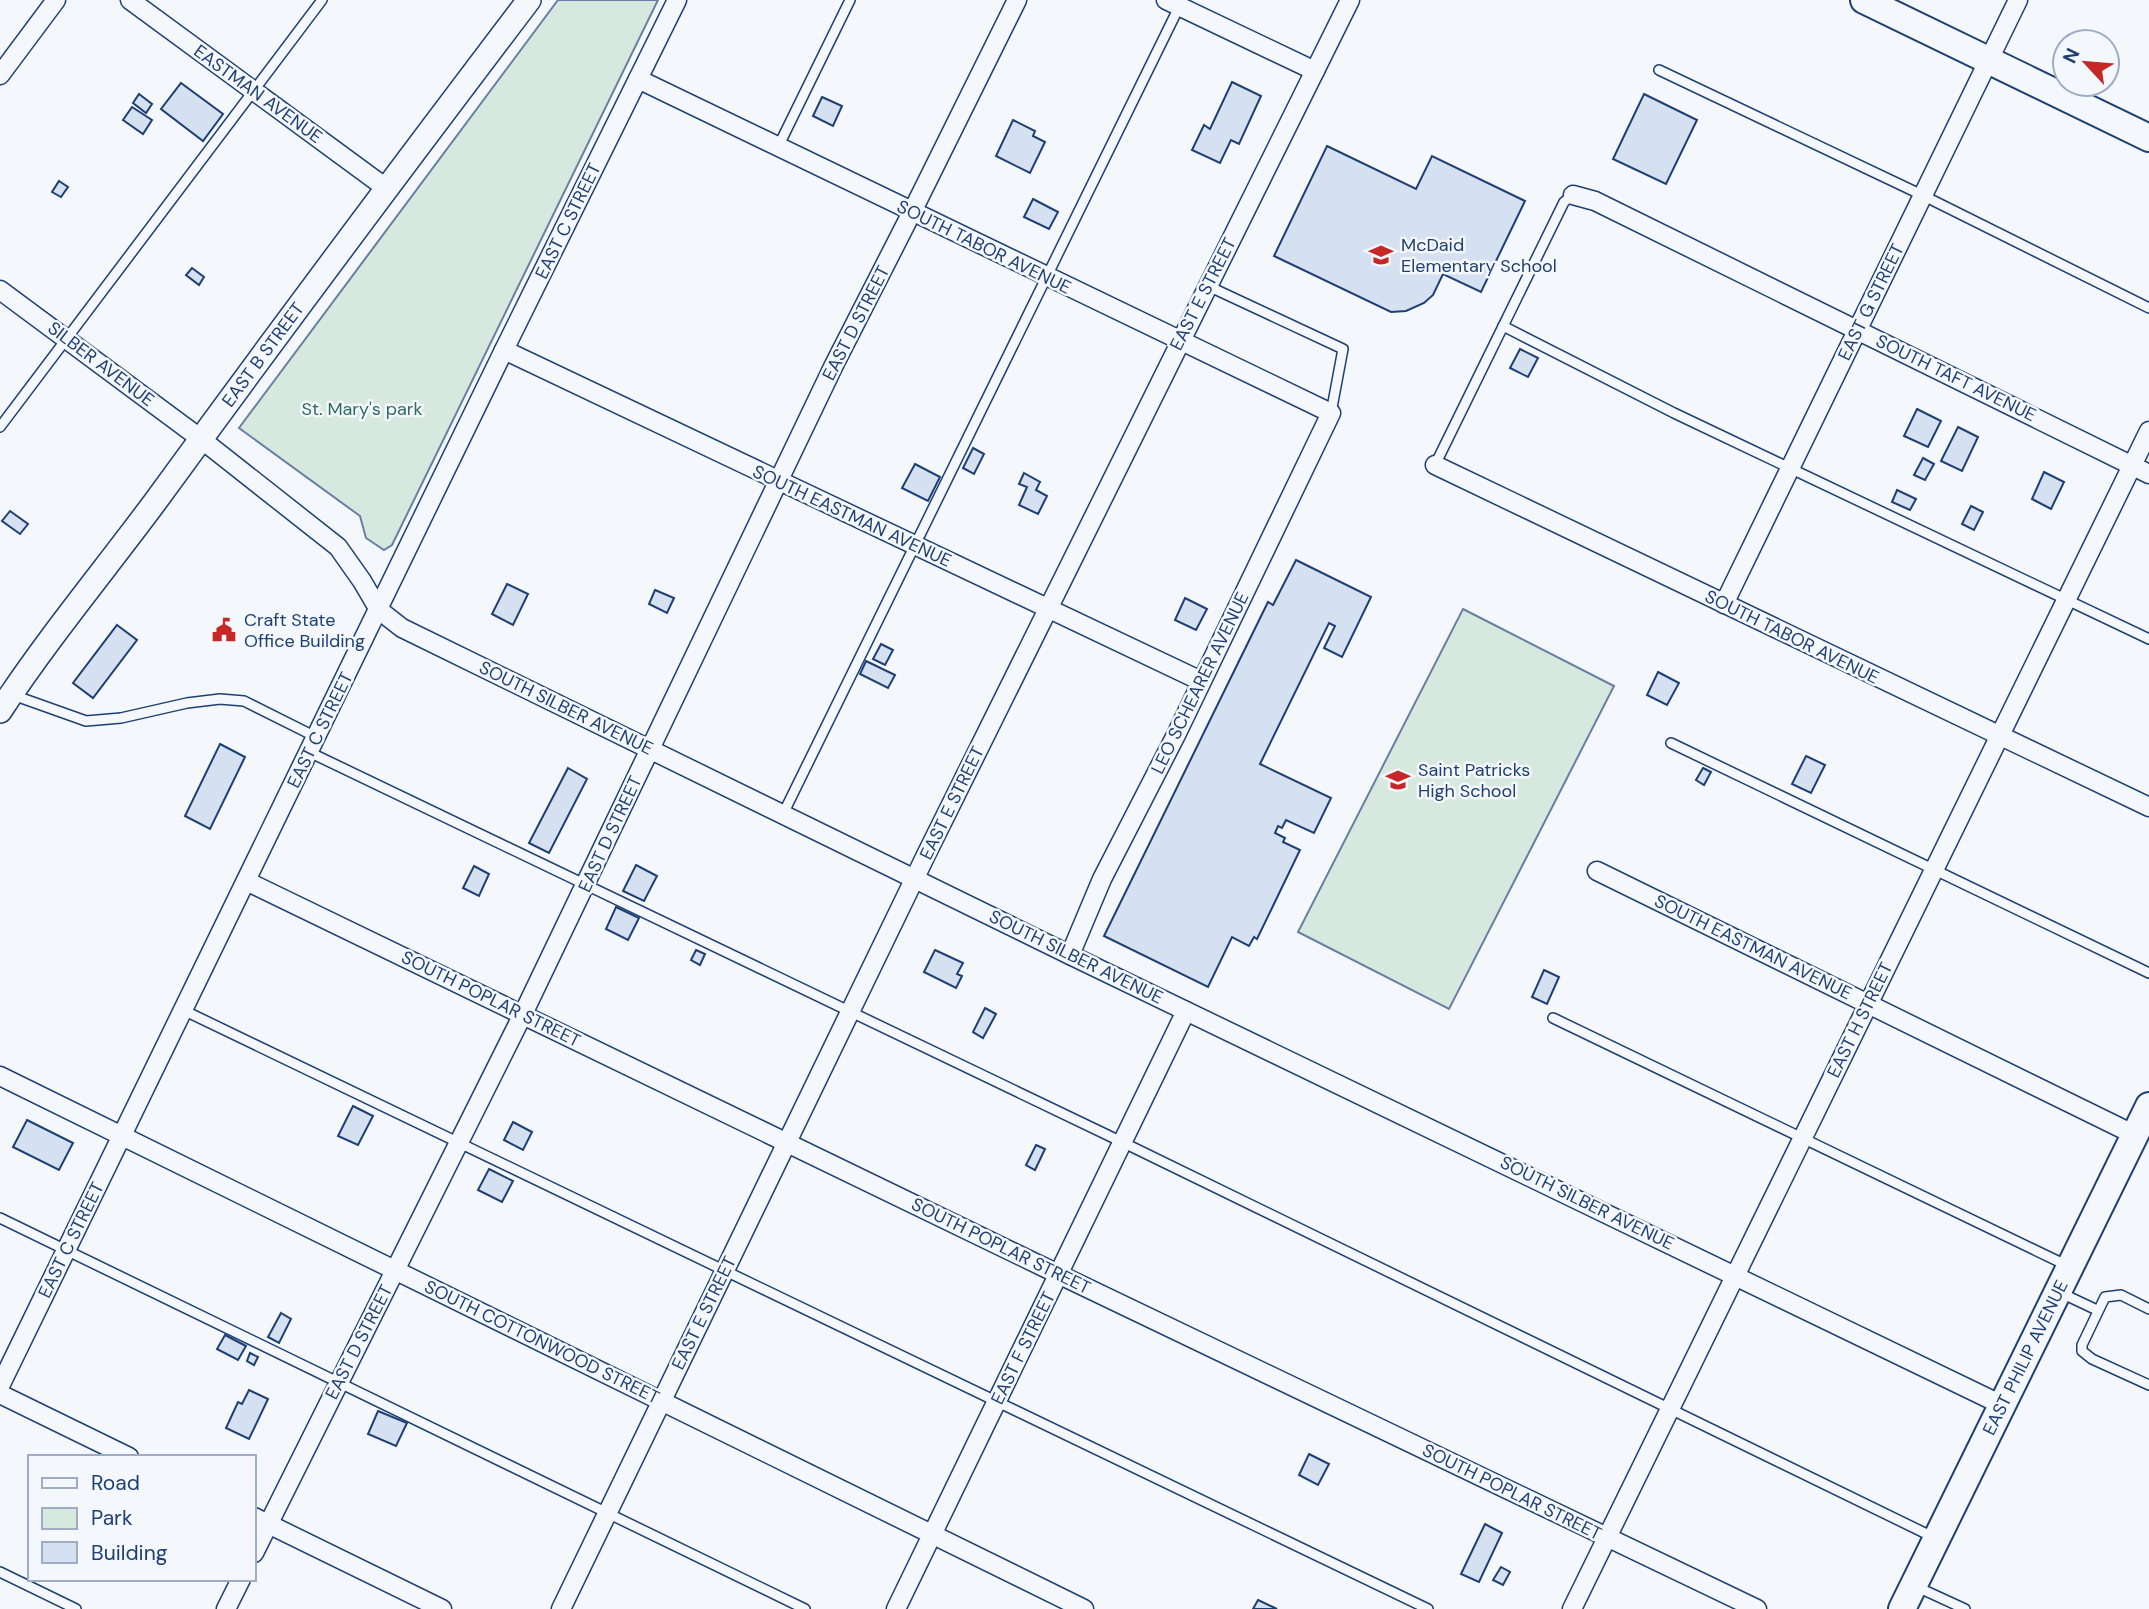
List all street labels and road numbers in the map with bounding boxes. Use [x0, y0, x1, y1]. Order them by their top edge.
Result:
street label: EASTMAN AVENUE [189, 39, 327, 149]
street label: EAST C STREET [530, 159, 606, 283]
street label: SOUTH TABOR AVENUE [893, 194, 1075, 300]
street label: EAST E STREET [1164, 234, 1242, 354]
street label: EAST G STREET [1832, 240, 1910, 364]
street label: EAST D STREET [817, 262, 895, 384]
street label: EAST B STREET [217, 298, 310, 412]
street label: SILBER AVENUE [43, 316, 159, 412]
street label: SOUTH TAFT AVENUE [1872, 329, 2040, 427]
street label: SOUTH EASTMAN AVENUE [749, 459, 955, 573]
street label: SOUTH TABOR AVENUE [1701, 584, 1883, 690]
street label: LEO SCHEARER AVENUE [1146, 588, 1254, 778]
street label: SOUTH SILBER AVENUE [475, 655, 657, 761]
street label: EAST C STREET [282, 668, 358, 792]
street label: EAST E STREET [914, 742, 990, 864]
street label: EAST D STREET [573, 772, 647, 896]
street label: SOUTH EASTMAN AVENUE [1650, 889, 1856, 1005]
street label: SOUTH SILBER AVENUE [985, 904, 1167, 1010]
street label: SOUTH POPLAR STREET [397, 945, 585, 1053]
street label: EAST H STREET [1822, 958, 1898, 1082]
street label: SOUTH SILBER AVENUE [1496, 1150, 1678, 1256]
street label: EAST C STREET [33, 1178, 109, 1302]
street label: SOUTH POPLAR STREET [907, 1192, 1095, 1300]
street label: EAST E STREET [666, 1252, 742, 1374]
street label: SOUTH COTTONWOOD STREET [420, 1274, 664, 1410]
street label: EAST PHILIP AVENUE [1977, 1276, 2074, 1439]
street label: EAST D STREET [320, 1281, 398, 1403]
street label: EAST F STREET [985, 1287, 1061, 1409]
street label: SOUTH POPLAR STREET [1418, 1438, 1606, 1546]

